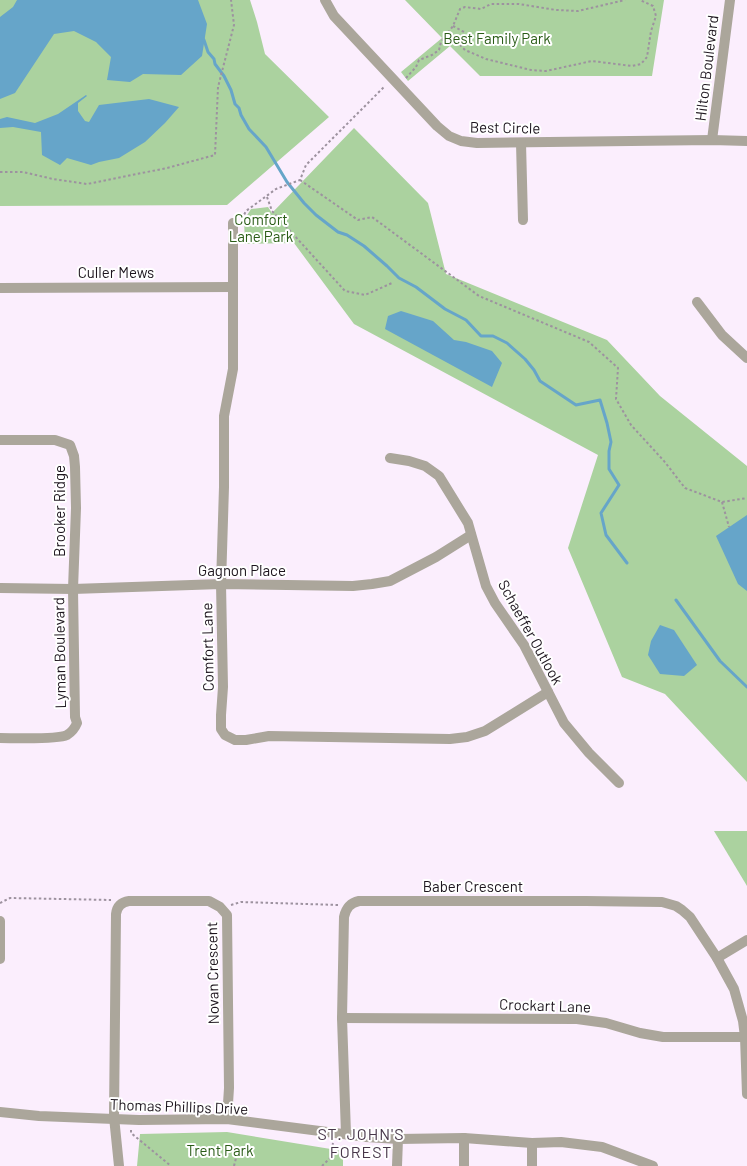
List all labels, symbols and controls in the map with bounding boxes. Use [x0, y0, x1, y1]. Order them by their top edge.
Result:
street label: Hilton Boulevard [691, 14, 721, 122]
park label: Best Family Park [443, 29, 551, 47]
street label: Best Circle [470, 117, 540, 137]
park label: Comfort Lane Park [229, 210, 294, 245]
street label: Culler Mews [78, 263, 154, 281]
street label: Brooker Ridge [50, 465, 68, 557]
street label: Gagnon Place [198, 561, 286, 579]
street label: Schaeffer Outlook [495, 577, 567, 688]
street label: Lyman Boulevard [49, 597, 69, 709]
street label: Comfort Lane [197, 602, 217, 692]
street label: Baber Crescent [423, 877, 523, 895]
street label: Novan Crescent [202, 922, 222, 1024]
street label: Crockart Lane [499, 994, 591, 1016]
street label: Thomas Phillips Drive [110, 1095, 248, 1117]
district label: ST. JOHN'S FOREST [318, 1124, 404, 1161]
park label: Trent Park [186, 1141, 254, 1159]

